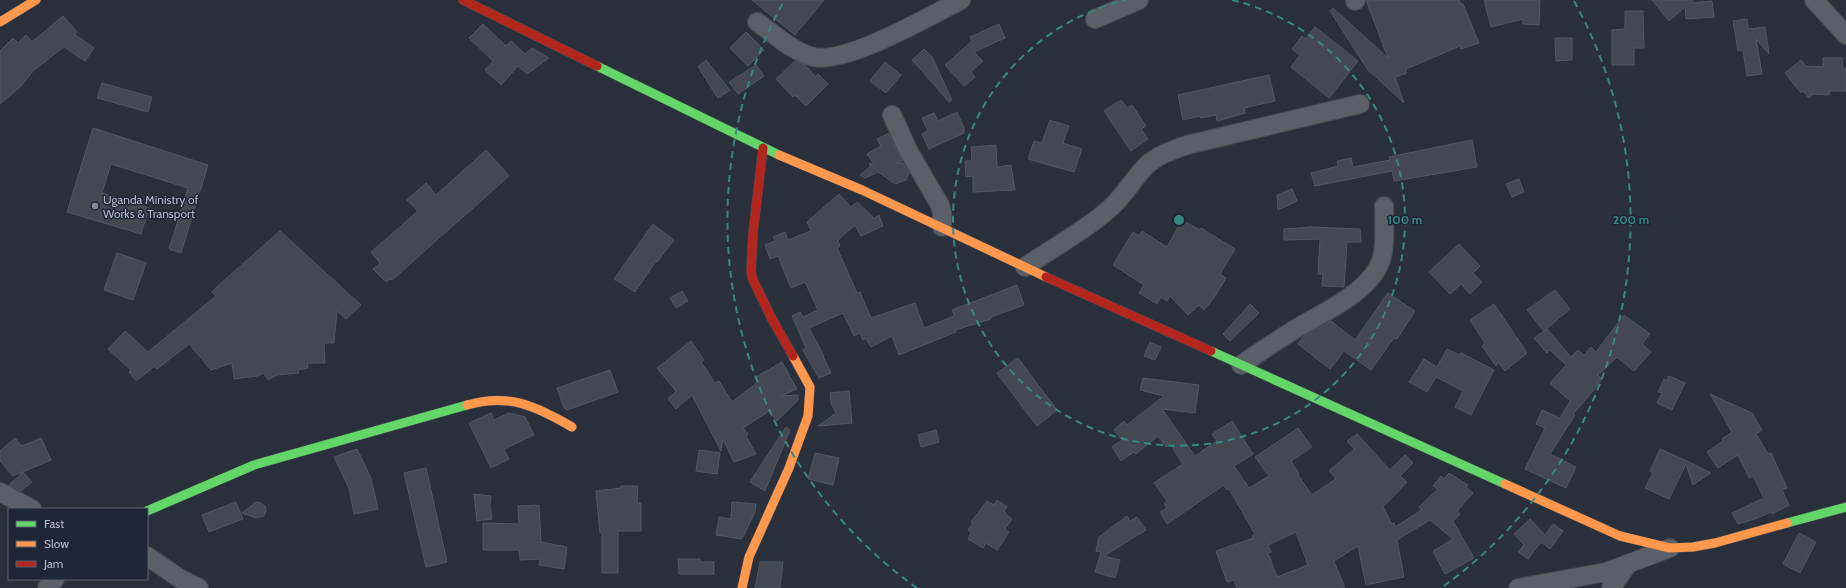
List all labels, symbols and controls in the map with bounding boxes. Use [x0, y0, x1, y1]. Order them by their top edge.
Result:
place label: Uganda Ministry of Works & Transport [103, 192, 199, 221]
marker: Uganda Ministry of Works & Transport [90, 201, 100, 211]
text: 100 m [1388, 212, 1422, 227]
text: 200 m [1613, 212, 1649, 227]
centre of rings [1172, 213, 1186, 227]
legend [8, 508, 148, 580]
text: Fast [44, 516, 64, 531]
text: Slow [44, 536, 69, 551]
text: Jam [43, 556, 63, 571]

